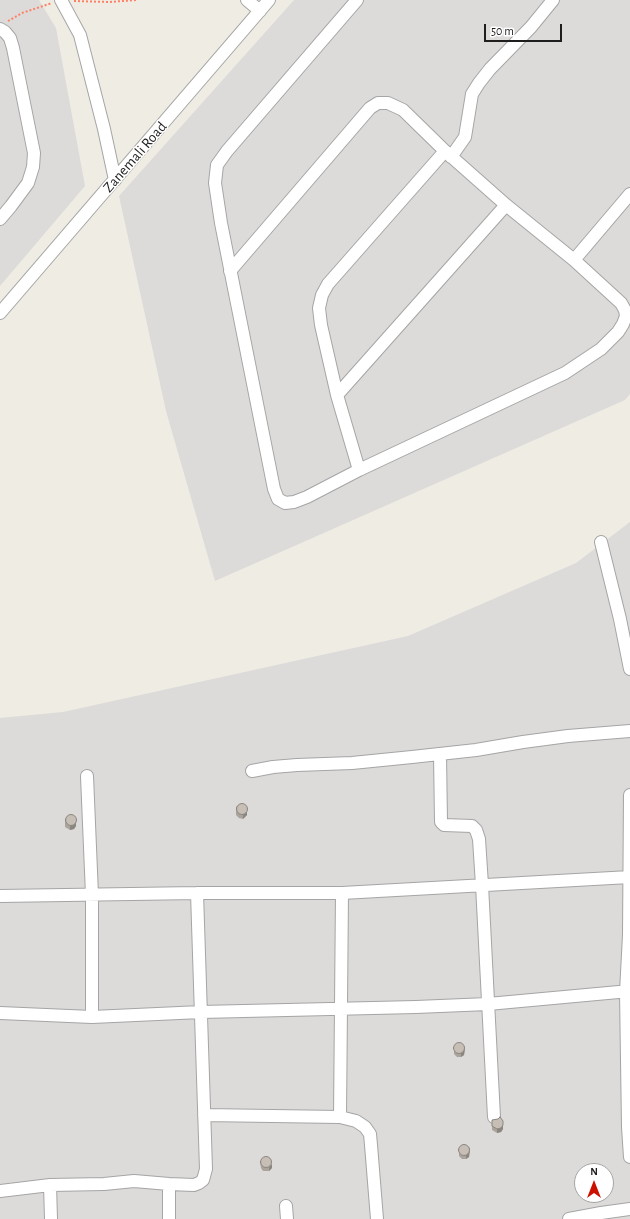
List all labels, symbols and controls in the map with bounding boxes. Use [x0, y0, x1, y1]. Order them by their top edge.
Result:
scale bar [486, 16, 564, 42]
text: 50 m [491, 25, 514, 37]
street label: Zanemali Road [99, 118, 171, 196]
north arrow [574, 1163, 614, 1203]
text: N [590, 1166, 598, 1177]

